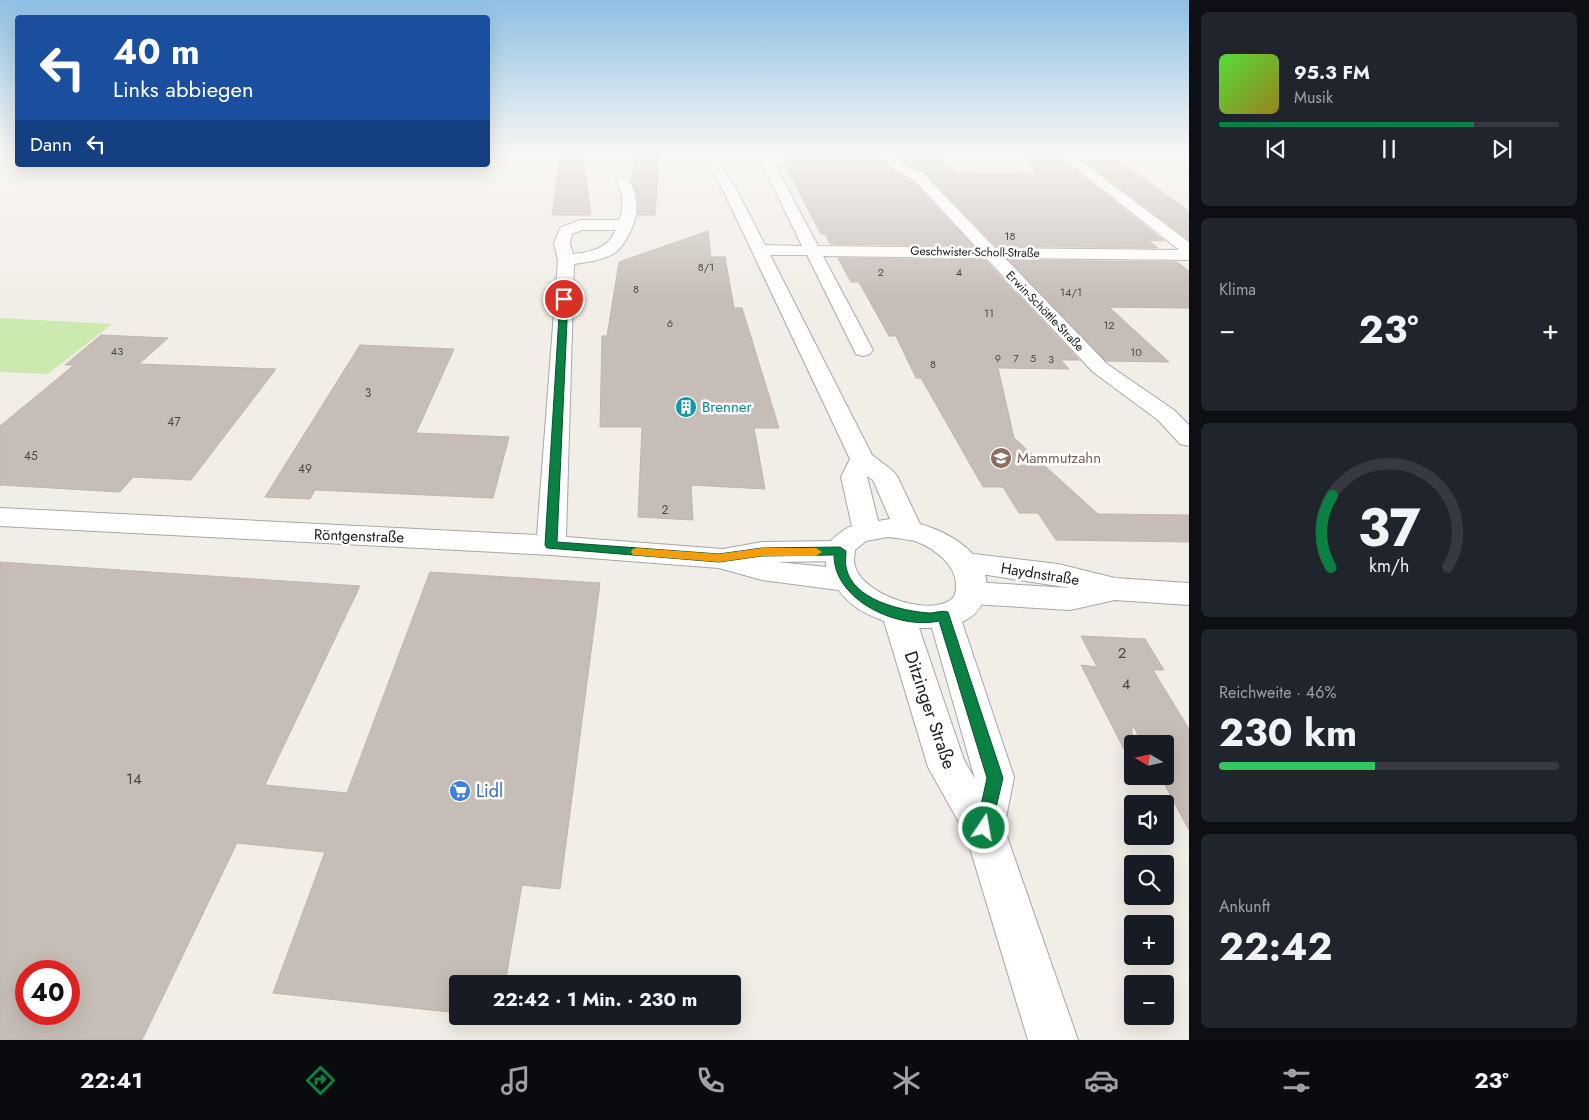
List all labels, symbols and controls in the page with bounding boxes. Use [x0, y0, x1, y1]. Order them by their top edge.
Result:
text: 40 m [113, 27, 200, 77]
icon: left [30, 35, 95, 100]
text: 95.3 FM [1294, 59, 1370, 86]
text: Links abbiegen [113, 73, 253, 105]
text: Musik [1294, 86, 1333, 109]
icon: left [82, 130, 110, 158]
text: Dann [30, 131, 72, 158]
icon: previous [1262, 135, 1290, 163]
icon: pause [1375, 135, 1403, 163]
icon: next [1488, 135, 1516, 163]
house number: 18 [1005, 228, 1015, 244]
street label: Geschwister-Scholl-Straße [910, 242, 1040, 262]
house number: 8/1 [698, 259, 714, 275]
house number: 2 [878, 264, 884, 280]
house number: 4 [956, 264, 963, 280]
street label: Erwin-Schöttle-Straße [1002, 267, 1088, 355]
pin [543, 278, 585, 320]
text: Klima [1219, 278, 1256, 301]
house number: 8 [633, 281, 639, 297]
house number: 14/1 [1060, 284, 1082, 300]
icon: arrive [550, 285, 578, 313]
text: 23° [1359, 302, 1419, 357]
house number: 11 [984, 305, 994, 321]
text: − [1219, 309, 1236, 350]
text: + [1542, 309, 1559, 350]
house number: 6 [667, 315, 673, 331]
house number: 12 [1103, 317, 1115, 333]
house number: 43 [111, 343, 123, 359]
house number: 10 [1130, 344, 1142, 360]
house number: 9 [995, 350, 1001, 366]
house number: 7 [1013, 350, 1019, 366]
house number: 5 [1030, 350, 1036, 366]
house number: 3 [1048, 351, 1054, 367]
house number: 8 [930, 356, 936, 372]
house number: 3 [365, 384, 372, 402]
building icon: Brenner [674, 395, 698, 419]
place label: Brenner [702, 396, 752, 418]
house number: 47 [167, 413, 181, 431]
school or university icon: Mammutzahn [989, 446, 1013, 470]
house number: 45 [24, 447, 38, 465]
place label: Mammutzahn [1017, 447, 1101, 469]
house number: 49 [298, 460, 312, 478]
text: 37 [1358, 490, 1421, 566]
house number: 2 [662, 501, 669, 519]
street label: Röntgenstraße [313, 523, 405, 549]
text: km/h [1369, 553, 1409, 579]
street label: Haydnstraße [999, 557, 1081, 591]
house number: 2 [1118, 642, 1126, 664]
street label: Ditzinger Straße [898, 648, 962, 772]
house number: 4 [1122, 673, 1131, 695]
text: Reichweite · 46% [1219, 681, 1336, 704]
text: 230 km [1219, 705, 1357, 760]
north arrow [1124, 735, 1174, 785]
map controls [1124, 735, 1174, 1025]
house number: 14 [126, 768, 142, 790]
place label: Lidl [476, 778, 503, 804]
supermarket icon: Lidl [448, 779, 472, 803]
button: sound [1124, 795, 1174, 845]
position arrow [957, 801, 1009, 853]
button: search [1124, 855, 1174, 905]
text: Ankunft [1219, 895, 1270, 918]
button: + [1124, 915, 1174, 965]
text: 22:42 [1219, 919, 1333, 974]
speed limit sign: 40 [15, 960, 80, 1025]
button: − [1124, 975, 1174, 1025]
text: 22:42 · 1 Min. · 230 m [493, 986, 697, 1013]
icon: directions [303, 1063, 338, 1098]
icon: music [498, 1063, 533, 1098]
icon: phone [693, 1063, 728, 1098]
icon: climate [889, 1063, 924, 1098]
icon: car [1084, 1063, 1119, 1098]
icon: filters [1279, 1063, 1314, 1098]
text: 22:41 [80, 1064, 143, 1096]
text: 23° [1474, 1064, 1509, 1096]

